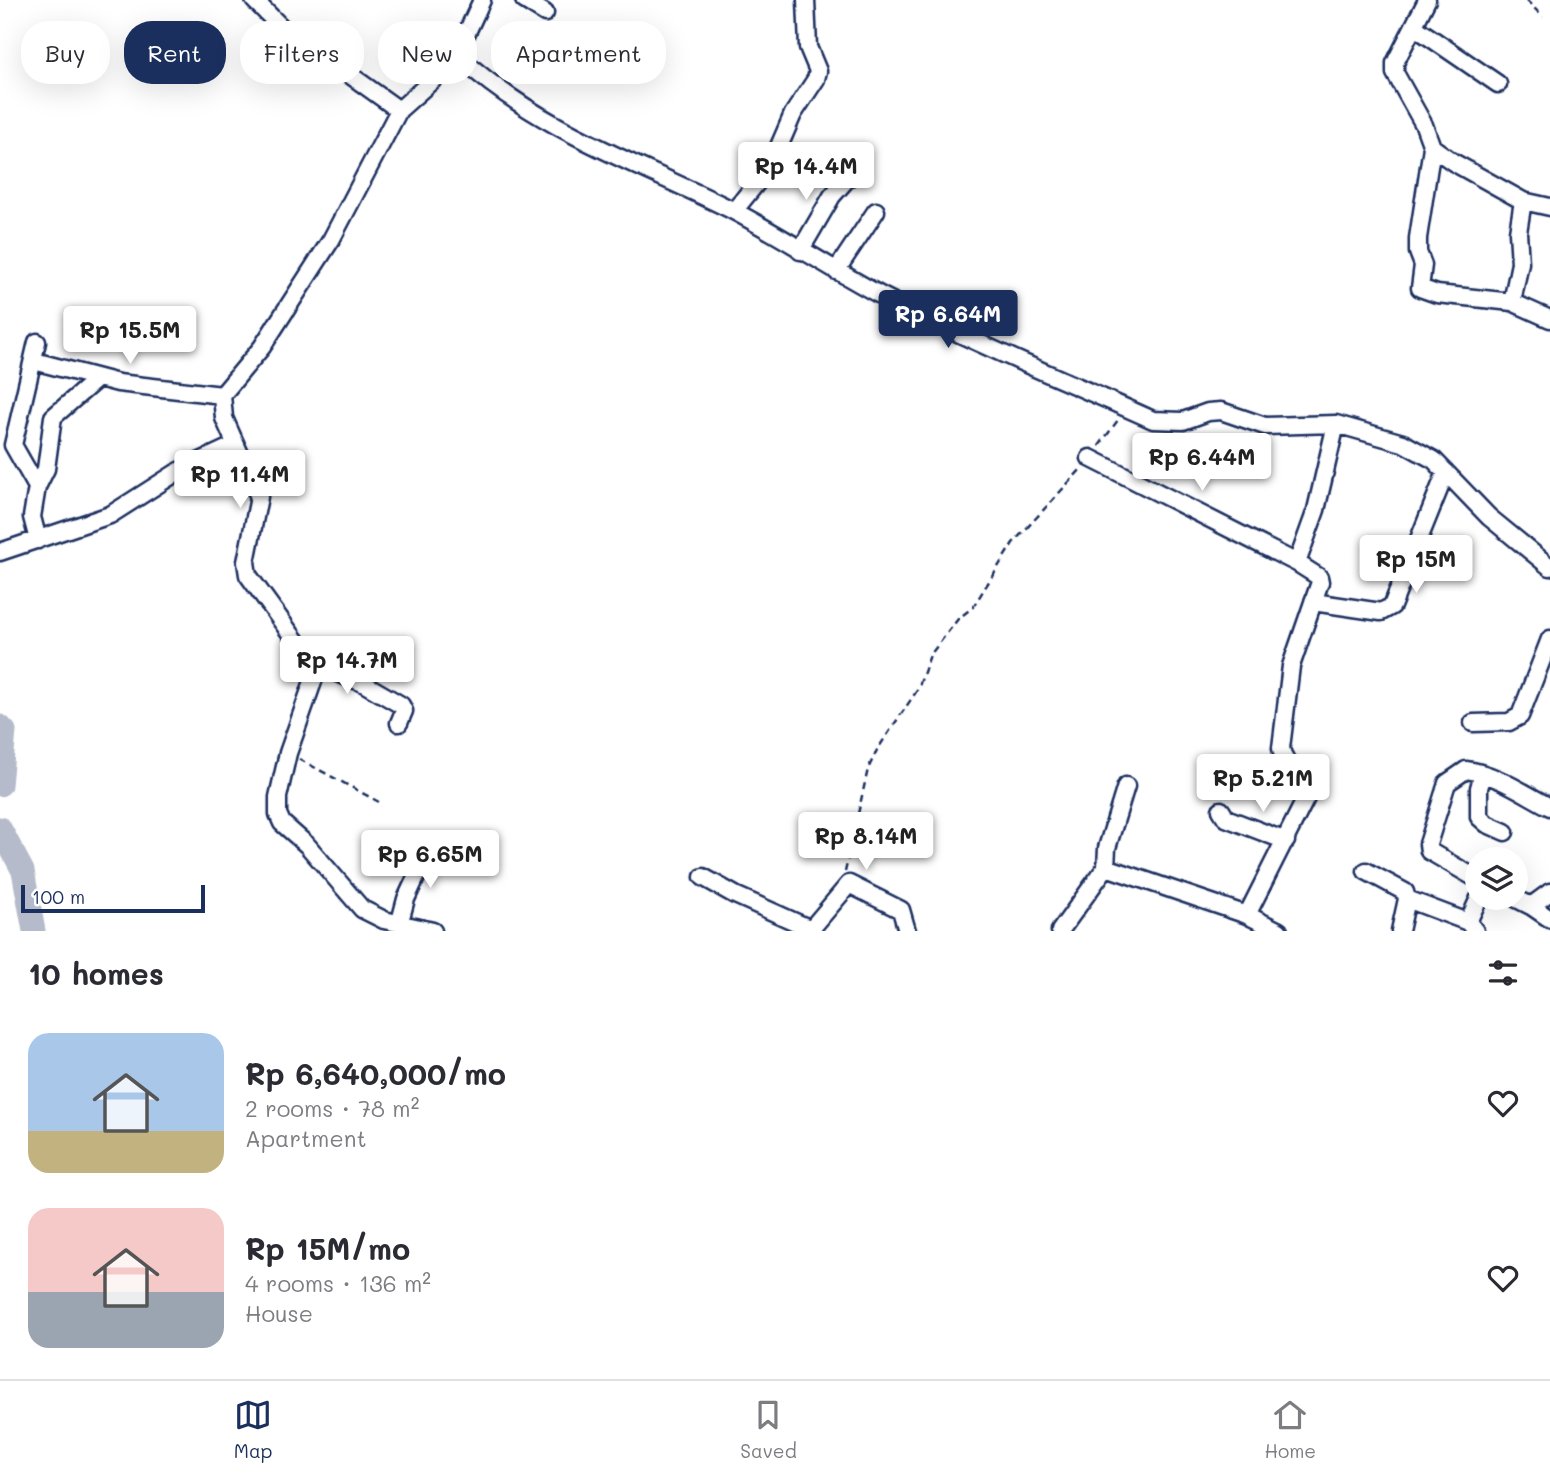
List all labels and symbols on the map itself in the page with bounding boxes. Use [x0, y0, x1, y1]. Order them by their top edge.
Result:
pin: Rp 14.4M [734, 142, 878, 202]
pin: Rp 6.64M [876, 290, 1020, 350]
pin: Rp 15.5M [58, 306, 202, 366]
pin: Rp 6.44M [1130, 434, 1274, 493]
pin: Rp 11.4M [168, 450, 312, 510]
pin: Rp 15M [1359, 536, 1473, 595]
pin: Rp 14.7M [275, 636, 419, 696]
pin: Rp 5.21M [1191, 754, 1335, 814]
pin: Rp 8.14M [794, 812, 938, 872]
pin: Rp 6.65M [358, 830, 502, 890]
scale bar [21, 882, 205, 914]

